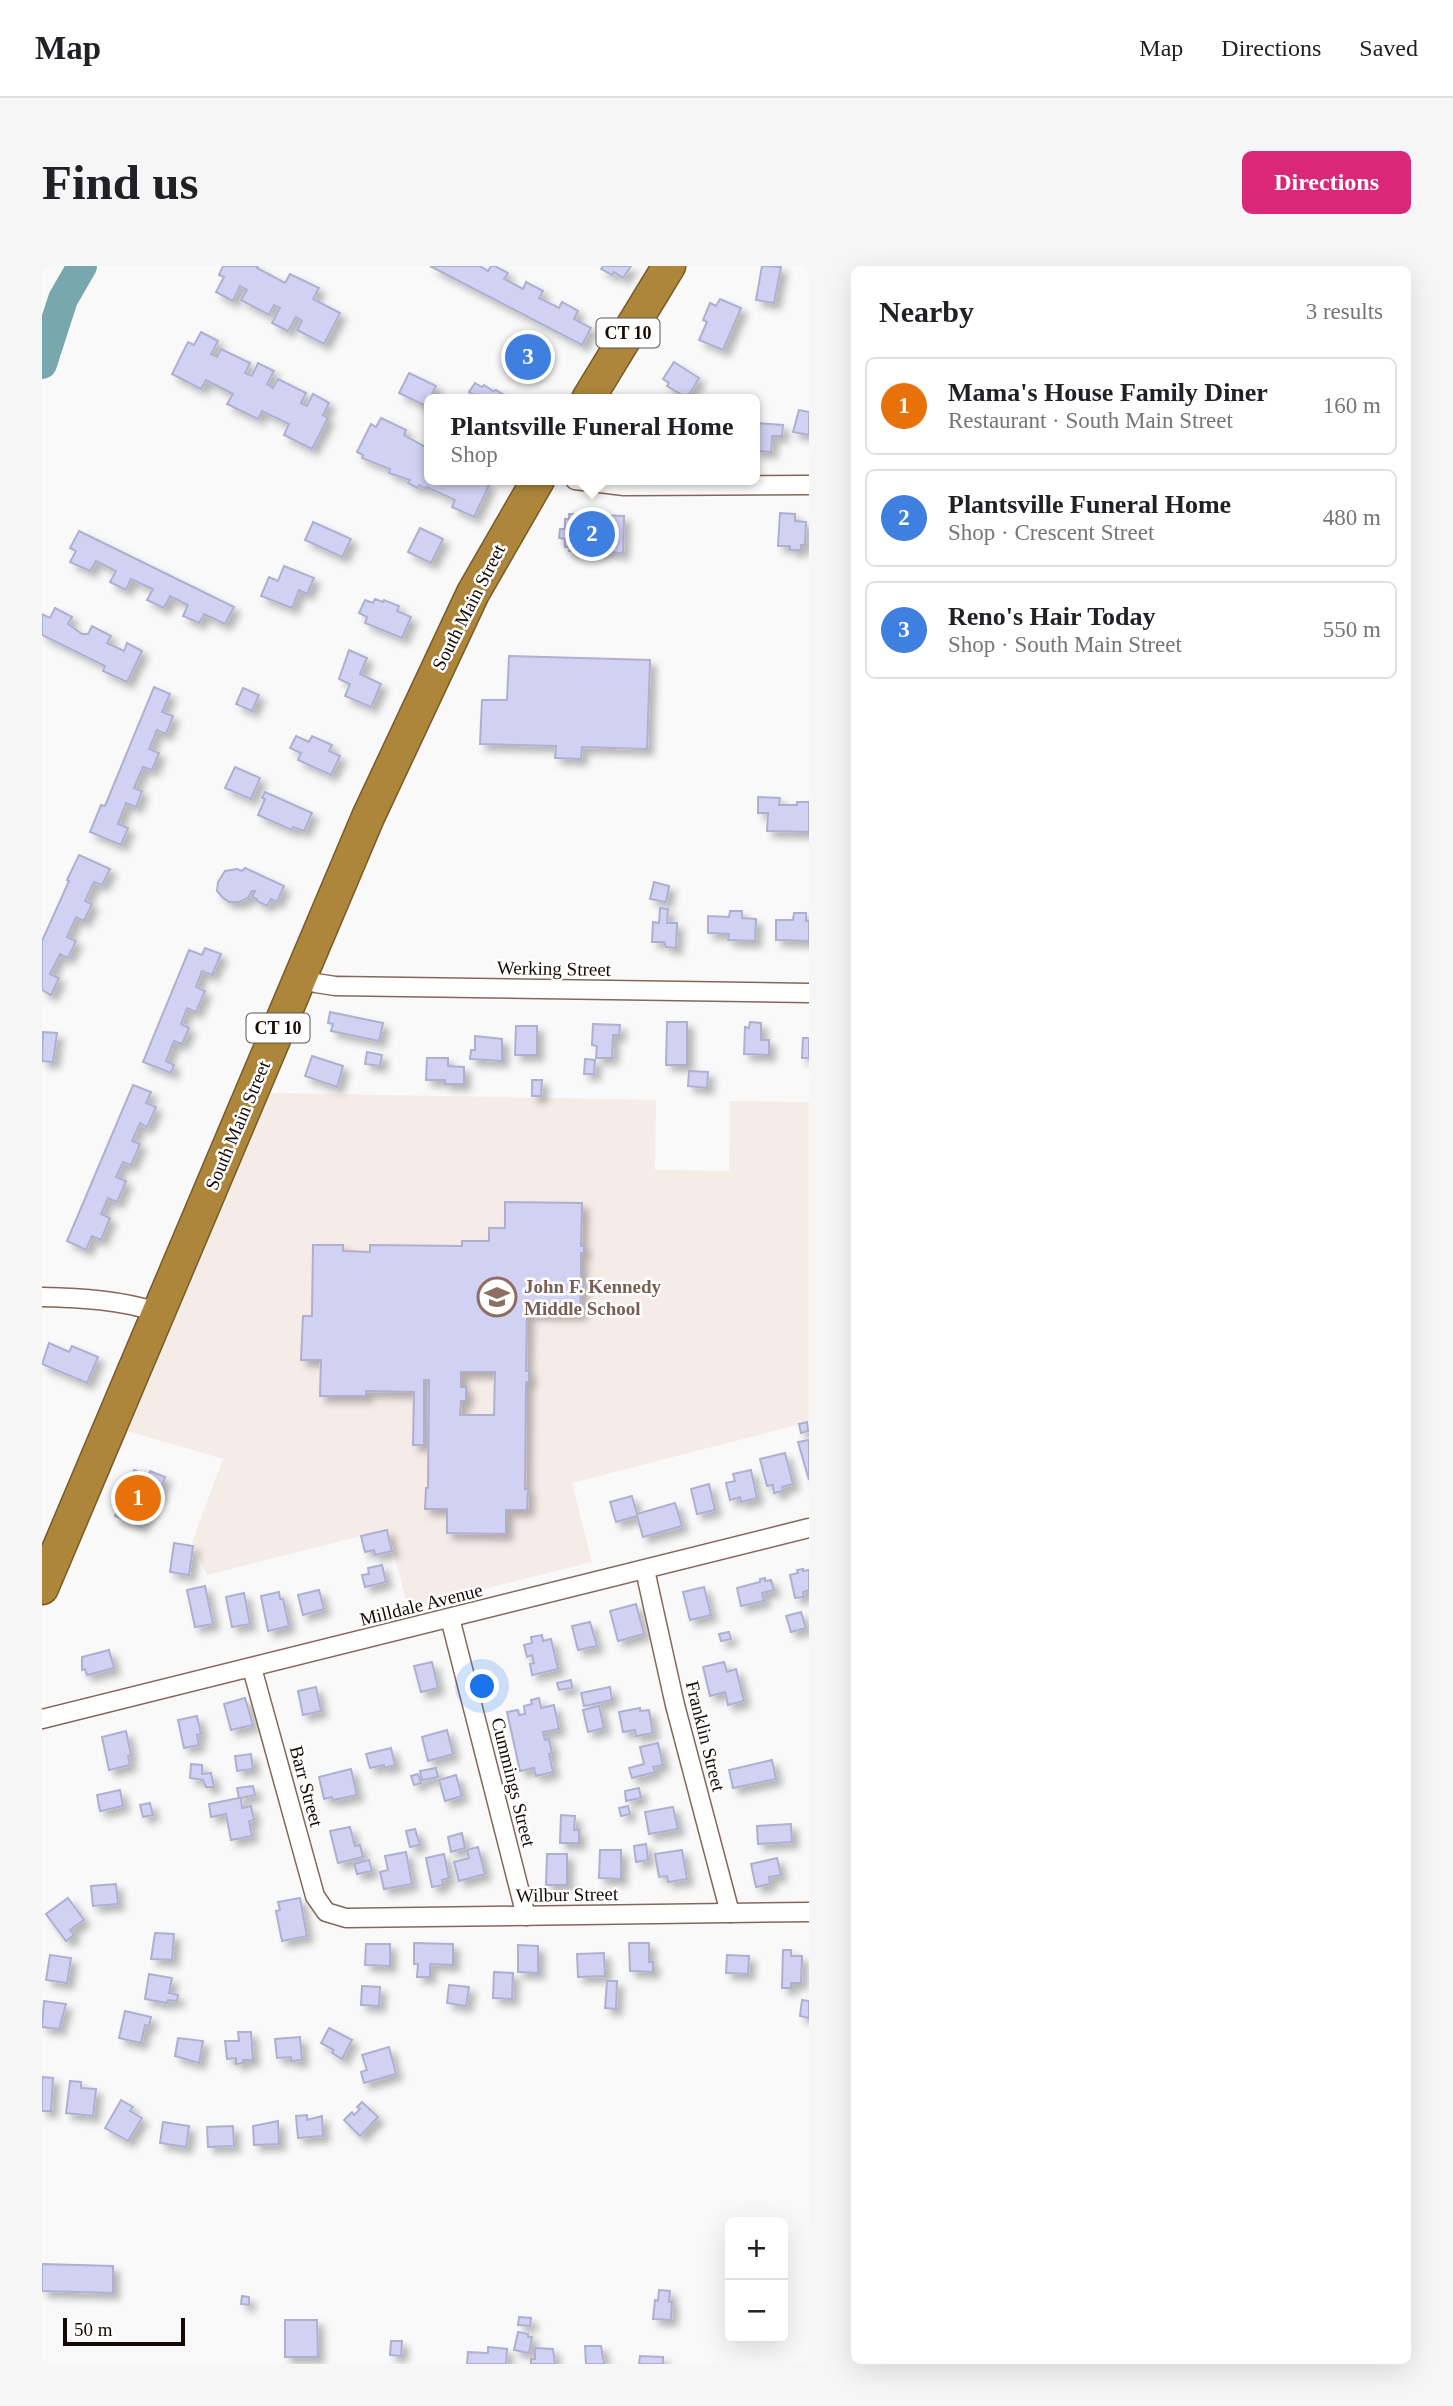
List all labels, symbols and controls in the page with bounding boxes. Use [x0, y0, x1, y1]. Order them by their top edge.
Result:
text: Map [35, 30, 101, 66]
text: Map [1139, 35, 1183, 61]
text: Directions [1221, 35, 1321, 61]
text: Saved [1359, 35, 1418, 61]
button: Directions [1242, 151, 1411, 214]
text: Find us [42, 155, 199, 210]
text: Nearby [879, 295, 974, 328]
text: 3 results [1306, 299, 1383, 324]
road number: CT 10 [596, 318, 660, 348]
pin: 3 [505, 331, 551, 383]
text: Mama's House Family Diner [948, 378, 1268, 407]
text: 1 [898, 393, 910, 418]
text: 160 m [1323, 393, 1381, 418]
popup [424, 394, 760, 485]
text: Restaurant · South Main Street [948, 408, 1233, 433]
text: Plantsville Funeral Home [450, 412, 734, 441]
text: Shop [450, 442, 498, 467]
text: Plantsville Funeral Home [948, 490, 1231, 519]
text: 2 [898, 505, 910, 530]
text: 480 m [1323, 505, 1381, 530]
pin: 2 [569, 508, 615, 560]
text: Shop · Crescent Street [948, 520, 1154, 545]
street label: South Main Street [428, 540, 510, 674]
text: Reno's Hair Today [948, 602, 1156, 631]
text: 3 [898, 617, 910, 642]
text: 550 m [1323, 617, 1381, 642]
text: Shop · South Main Street [948, 632, 1182, 657]
street label: Werking Street [497, 957, 612, 980]
road number: CT 10 [246, 1014, 310, 1042]
street label: South Main Street [201, 1057, 274, 1193]
school or university icon: John F. Kennedy Middle School [476, 1276, 518, 1318]
place label: John F. Kennedy Middle School [524, 1276, 662, 1319]
pin: 1 [115, 1472, 161, 1524]
street label: Milldale Avenue [358, 1579, 485, 1630]
your location [465, 1669, 499, 1703]
street label: Franklin Street [682, 1679, 730, 1794]
street label: Cummings Street [487, 1715, 540, 1850]
street label: Barr Street [286, 1743, 328, 1830]
street label: Wilbur Street [516, 1883, 619, 1906]
map controls [725, 2217, 788, 2343]
button: + [725, 2217, 788, 2280]
button: − [725, 2280, 788, 2343]
scale bar [63, 2315, 186, 2347]
text: 50 m [74, 2319, 113, 2340]

